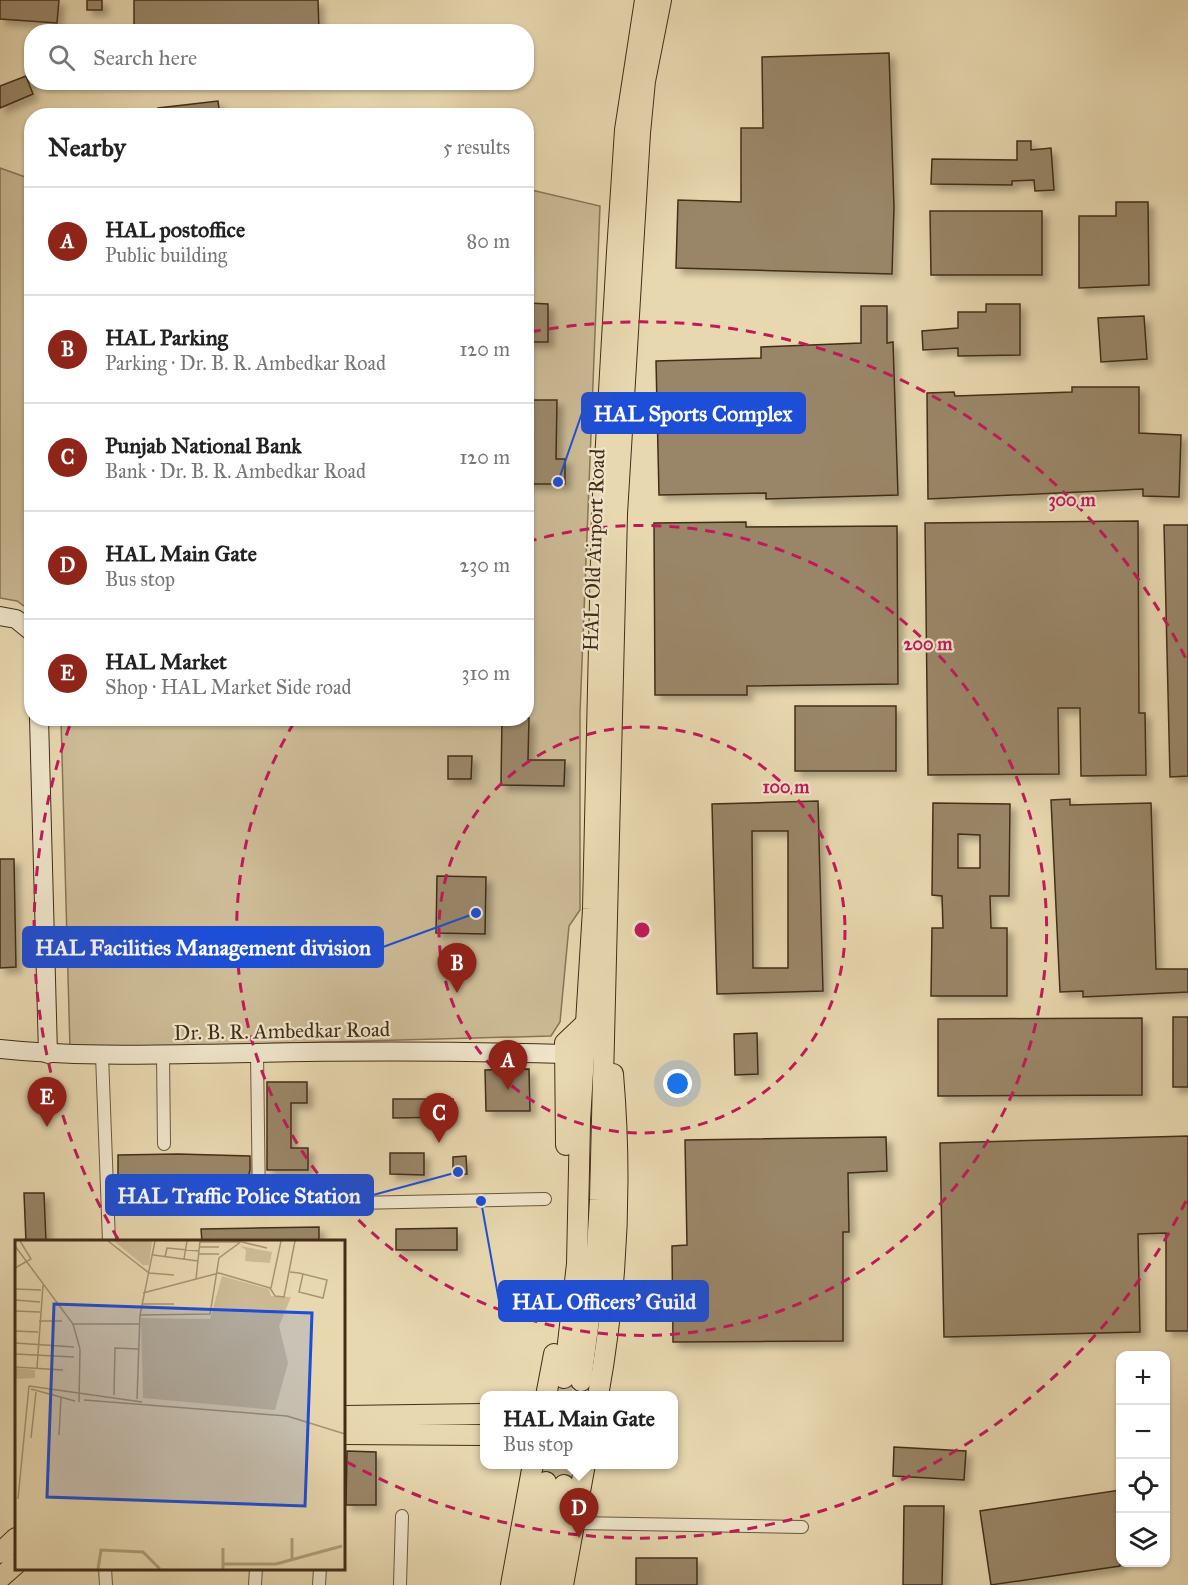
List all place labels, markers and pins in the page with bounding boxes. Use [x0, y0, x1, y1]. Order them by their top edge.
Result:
callout: HAL Sports Complex [582, 393, 805, 433]
centre of rings [632, 920, 652, 940]
callout: HAL Facilities Management division [23, 927, 383, 967]
pin: B [438, 944, 476, 993]
pin: A [488, 1040, 528, 1090]
pin: E [28, 1078, 66, 1127]
pin: C [420, 1094, 458, 1143]
callout: HAL Traffic Police Station [106, 1175, 373, 1215]
callout: HAL Officers' Guild [499, 1281, 708, 1321]
pin: D [560, 1488, 598, 1538]

